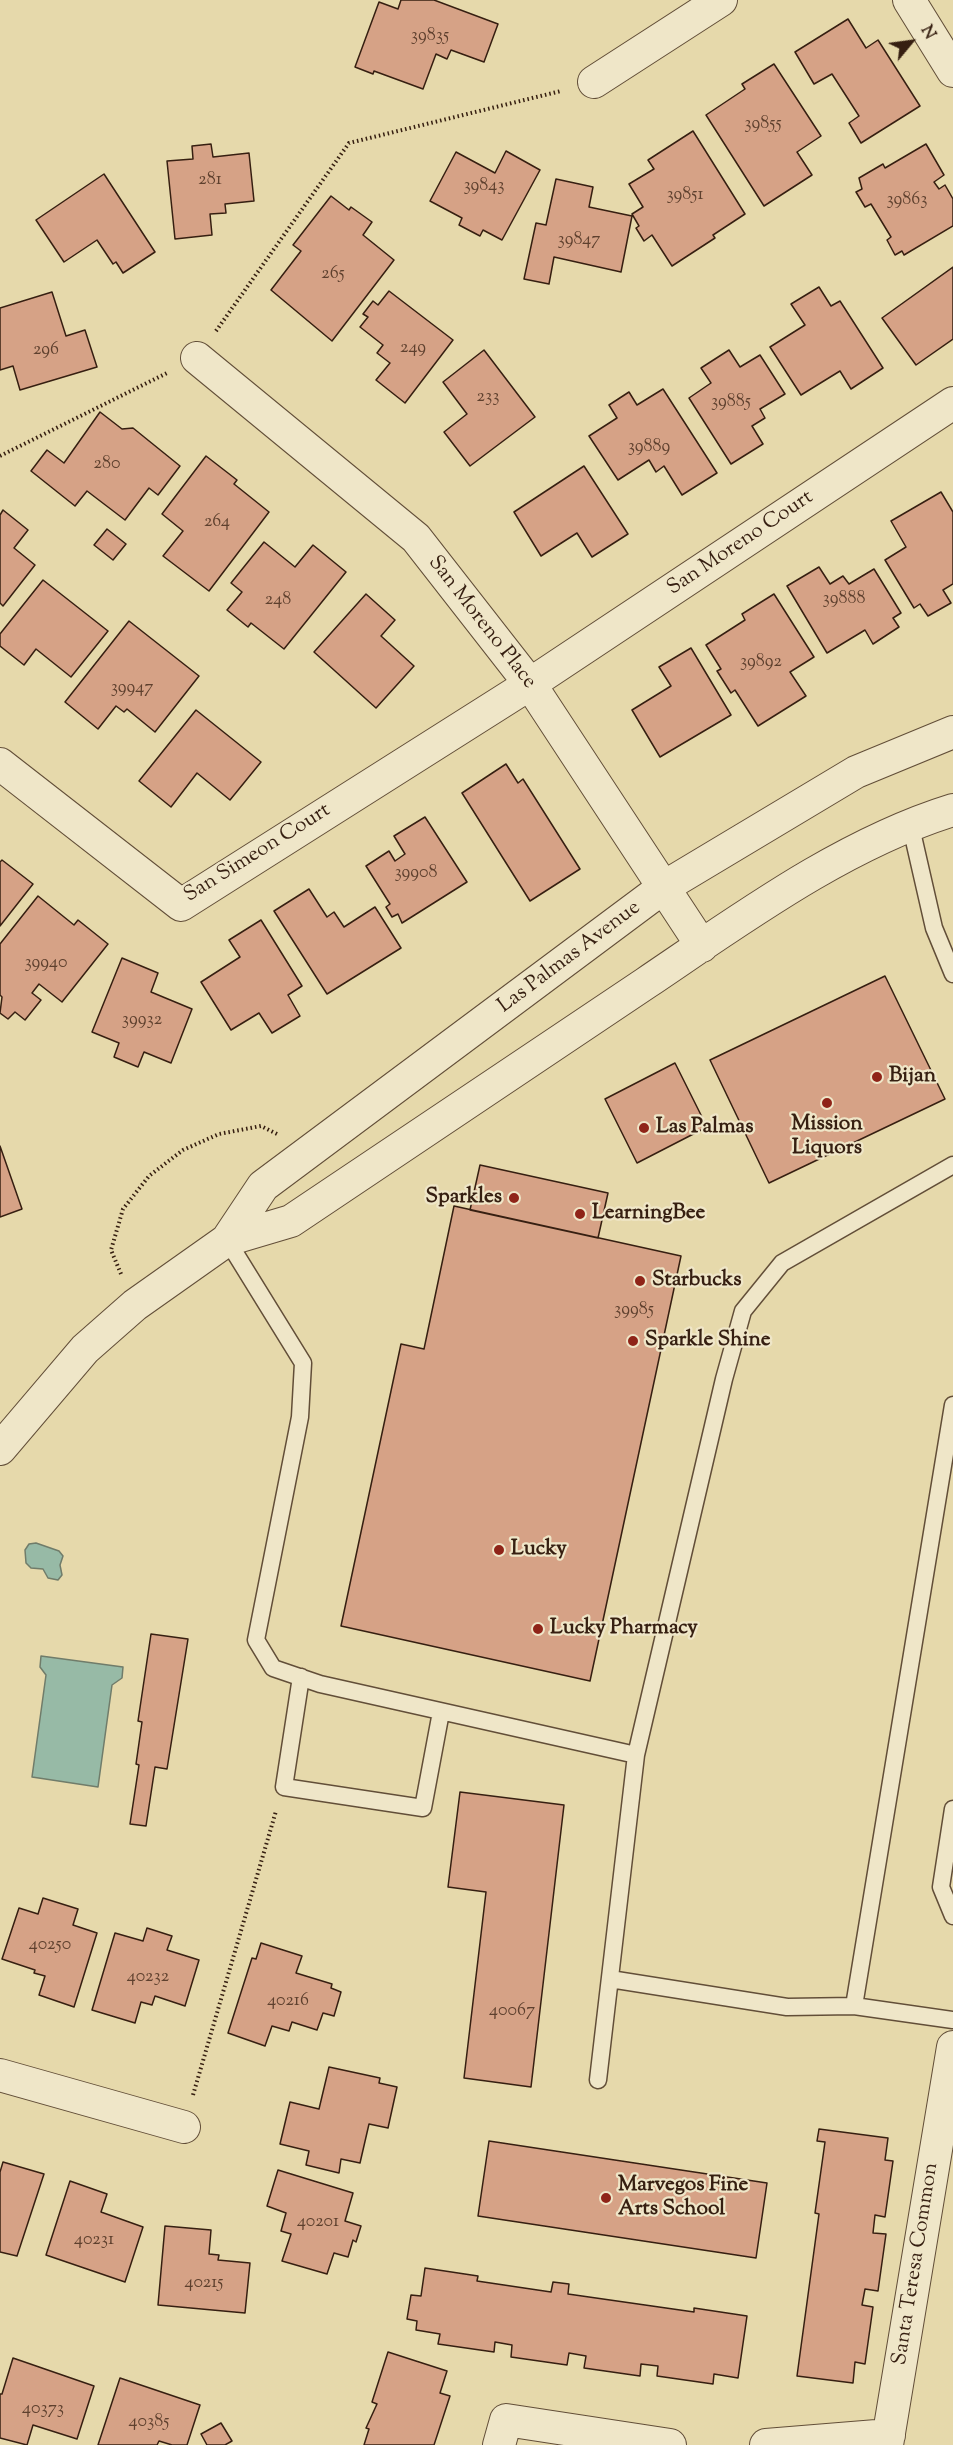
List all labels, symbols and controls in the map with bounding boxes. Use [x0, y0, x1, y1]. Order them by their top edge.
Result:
north arrow [881, 12, 941, 72]
text: N [914, 22, 940, 44]
house number: 39835 [411, 26, 449, 48]
house number: 39855 [744, 114, 782, 136]
house number: 281 [198, 170, 222, 192]
house number: 39843 [463, 176, 505, 198]
house number: 39851 [666, 185, 704, 207]
house number: 39863 [886, 190, 928, 212]
house number: 39847 [558, 230, 600, 252]
house number: 265 [321, 264, 345, 286]
house number: 249 [400, 338, 426, 360]
house number: 296 [33, 340, 59, 362]
house number: 233 [477, 387, 499, 409]
house number: 39885 [711, 392, 751, 414]
house number: 39889 [628, 437, 670, 459]
house number: 280 [94, 454, 120, 476]
street label: San Moreno Court [663, 486, 819, 602]
house number: 264 [204, 512, 230, 534]
street label: San Moreno Place [421, 552, 541, 694]
house number: 39888 [823, 589, 865, 611]
house number: 248 [265, 590, 291, 612]
house number: 39892 [740, 652, 782, 674]
house number: 39947 [111, 678, 153, 700]
street label: San Simeon Court [180, 799, 336, 909]
house number: 39908 [394, 863, 438, 885]
street label: Las Palmas Avenue [494, 896, 646, 1020]
house number: 39940 [24, 953, 68, 975]
house number: 39932 [122, 1010, 162, 1032]
place label: Bijan [889, 1064, 936, 1090]
marker: Bijan [870, 1070, 884, 1084]
marker: Mission Liquors [820, 1096, 834, 1110]
place label: Mission Liquors [791, 1112, 863, 1162]
place label: Las Palmas [656, 1115, 753, 1141]
marker: Las Palmas [637, 1121, 651, 1135]
place label: Sparkles [426, 1185, 502, 1211]
marker: Sparkles [507, 1191, 521, 1205]
place label: LearningBee [592, 1201, 705, 1227]
marker: LearningBee [573, 1207, 587, 1221]
place label: Starbucks [652, 1268, 741, 1294]
marker: Starbucks [633, 1274, 647, 1288]
house number: 39985 [614, 1300, 654, 1322]
place label: Sparkle Shine [645, 1328, 770, 1354]
marker: Sparkle Shine [626, 1334, 640, 1348]
place label: Lucky [511, 1537, 567, 1563]
marker: Lucky [492, 1543, 506, 1557]
place label: Lucky Pharmacy [550, 1616, 698, 1642]
marker: Lucky Pharmacy [531, 1622, 545, 1636]
house number: 40250 [29, 1935, 71, 1957]
house number: 40232 [127, 1967, 169, 1989]
house number: 40216 [267, 1991, 309, 2013]
house number: 40067 [489, 2001, 535, 2023]
street label: Santa Teresa Common [889, 2161, 945, 2367]
place label: Marvegos Fine Arts School [618, 2173, 748, 2223]
marker: Marvegos Fine Arts School [599, 2191, 613, 2205]
house number: 40201 [297, 2212, 339, 2234]
house number: 40231 [74, 2230, 114, 2252]
house number: 40215 [185, 2273, 223, 2295]
house number: 40373 [22, 2399, 64, 2421]
house number: 40385 [129, 2412, 169, 2434]

